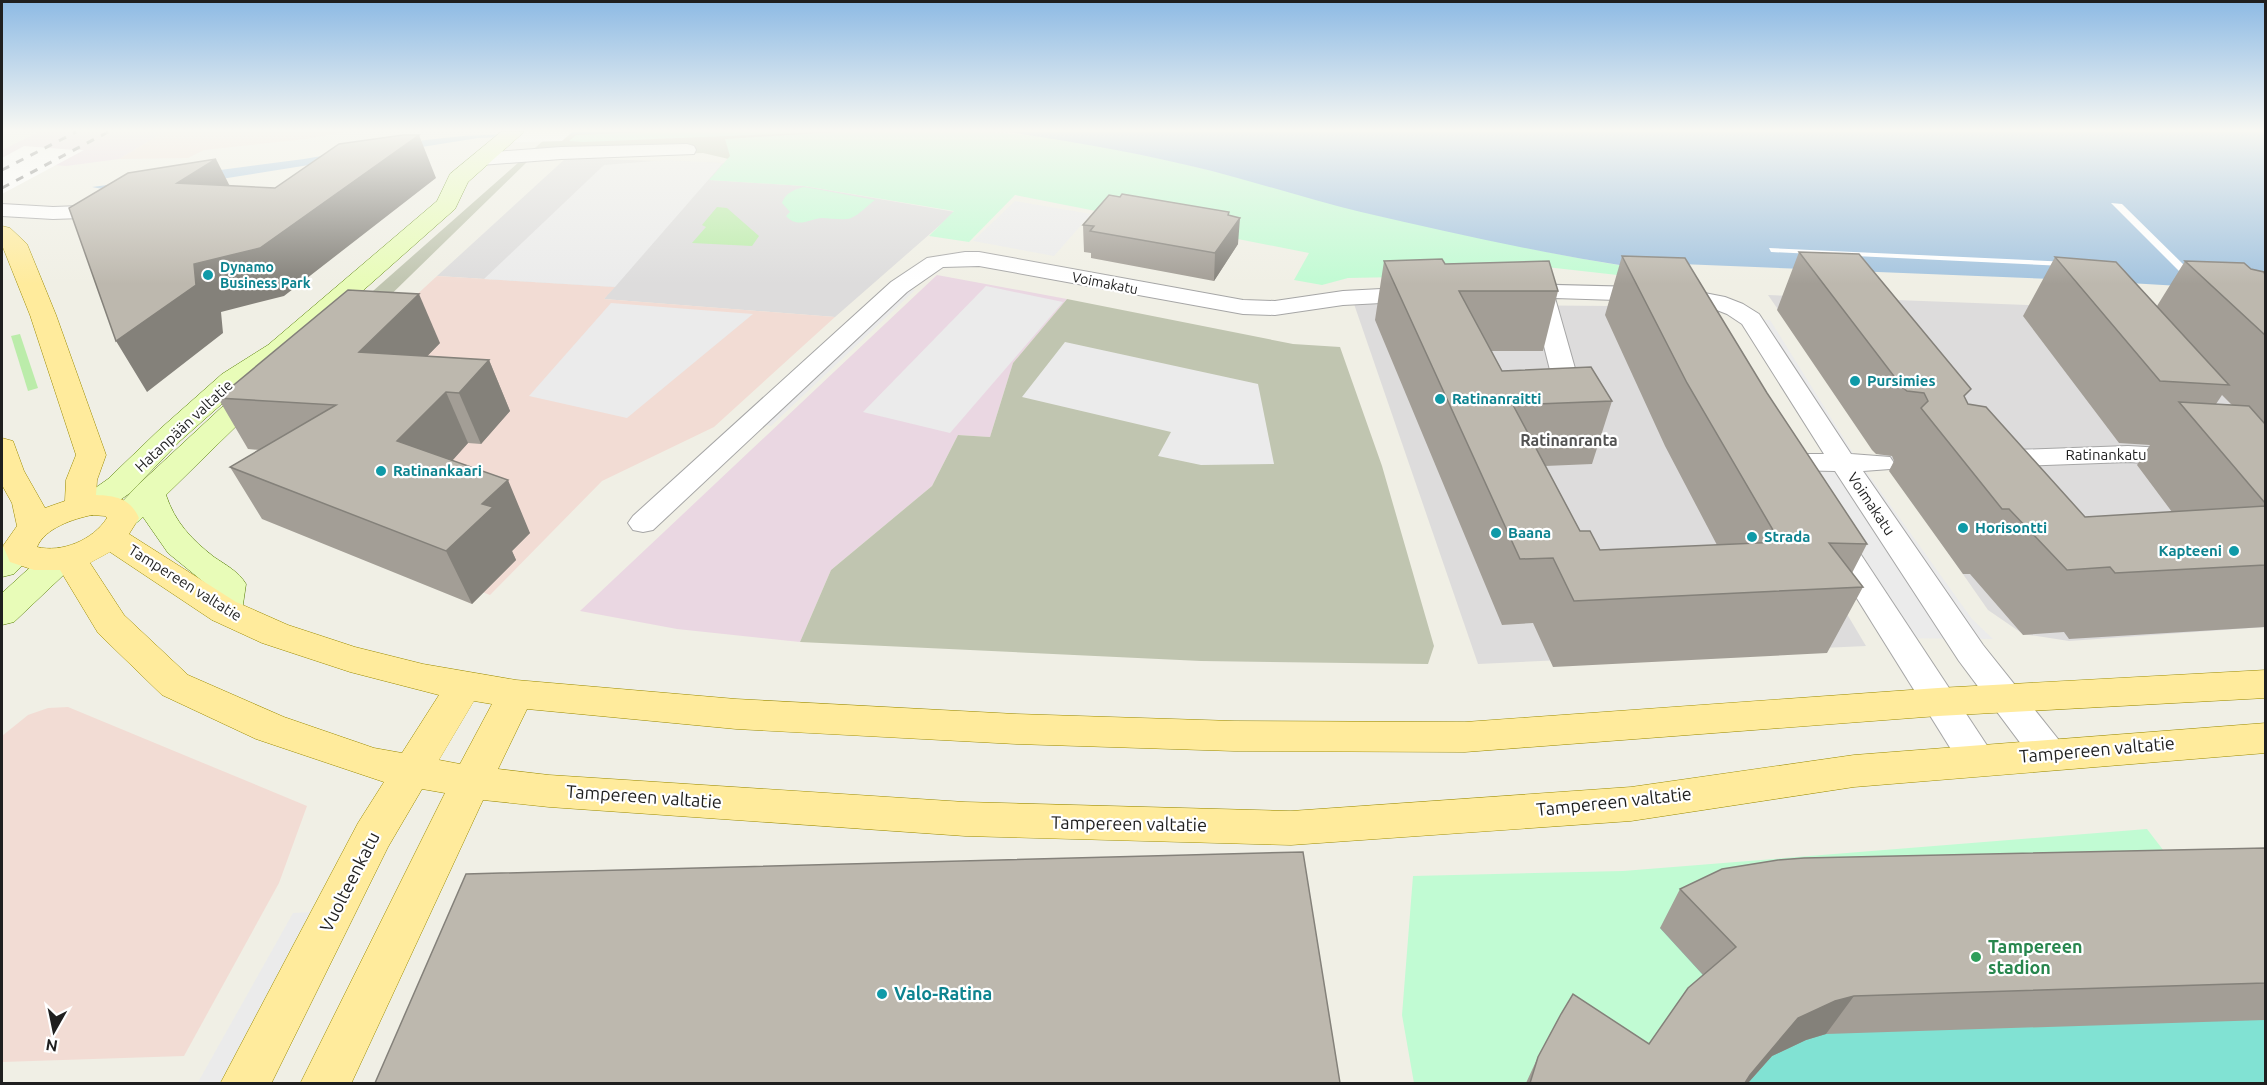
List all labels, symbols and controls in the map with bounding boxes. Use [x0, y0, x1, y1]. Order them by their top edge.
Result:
place label: Dynamo Business Park [220, 259, 311, 291]
marker: Dynamo Business Park [201, 268, 215, 282]
street label: Voimakatu [1071, 269, 1139, 297]
place label: Pursimies [1867, 372, 1936, 389]
marker: Pursimies [1848, 374, 1862, 388]
street label: Hatanpään valtatie [131, 376, 236, 475]
place label: Ratinanraitti [1452, 390, 1542, 407]
marker: Ratinanraitti [1433, 392, 1447, 406]
district label: Ratinanranta [1520, 431, 1618, 449]
street label: Ratinankatu [2065, 446, 2147, 463]
place label: Ratinankaari [393, 462, 482, 479]
marker: Ratinankaari [374, 464, 388, 478]
street label: Voimakatu [1844, 469, 1899, 538]
place label: Horisontti [1975, 519, 2047, 536]
marker: Horisontti [1956, 521, 1970, 535]
place label: Baana [1508, 524, 1551, 541]
marker: Baana [1489, 526, 1503, 540]
place label: Strada [1764, 528, 1810, 545]
marker: Strada [1745, 530, 1759, 544]
street label: Tampereen valtatie [126, 541, 245, 624]
place label: Kapteeni [2159, 542, 2222, 559]
marker: Kapteeni [2227, 544, 2241, 558]
street label: Tampereen valtatie [2018, 732, 2176, 766]
street label: Tampereen valtatie [566, 781, 723, 811]
street label: Tampereen valtatie [1535, 783, 1693, 819]
street label: Tampereen valtatie [1051, 812, 1207, 834]
street label: Vuolteenkatu [315, 828, 383, 935]
place label: Tampereen stadion [1988, 936, 2083, 977]
marker: Tampereen stadion [1969, 950, 1983, 964]
place label: Valo-Ratina [894, 983, 992, 1003]
marker: Valo-Ratina [875, 987, 889, 1001]
north arrow [24, 1001, 84, 1061]
text: N [44, 1036, 59, 1056]

